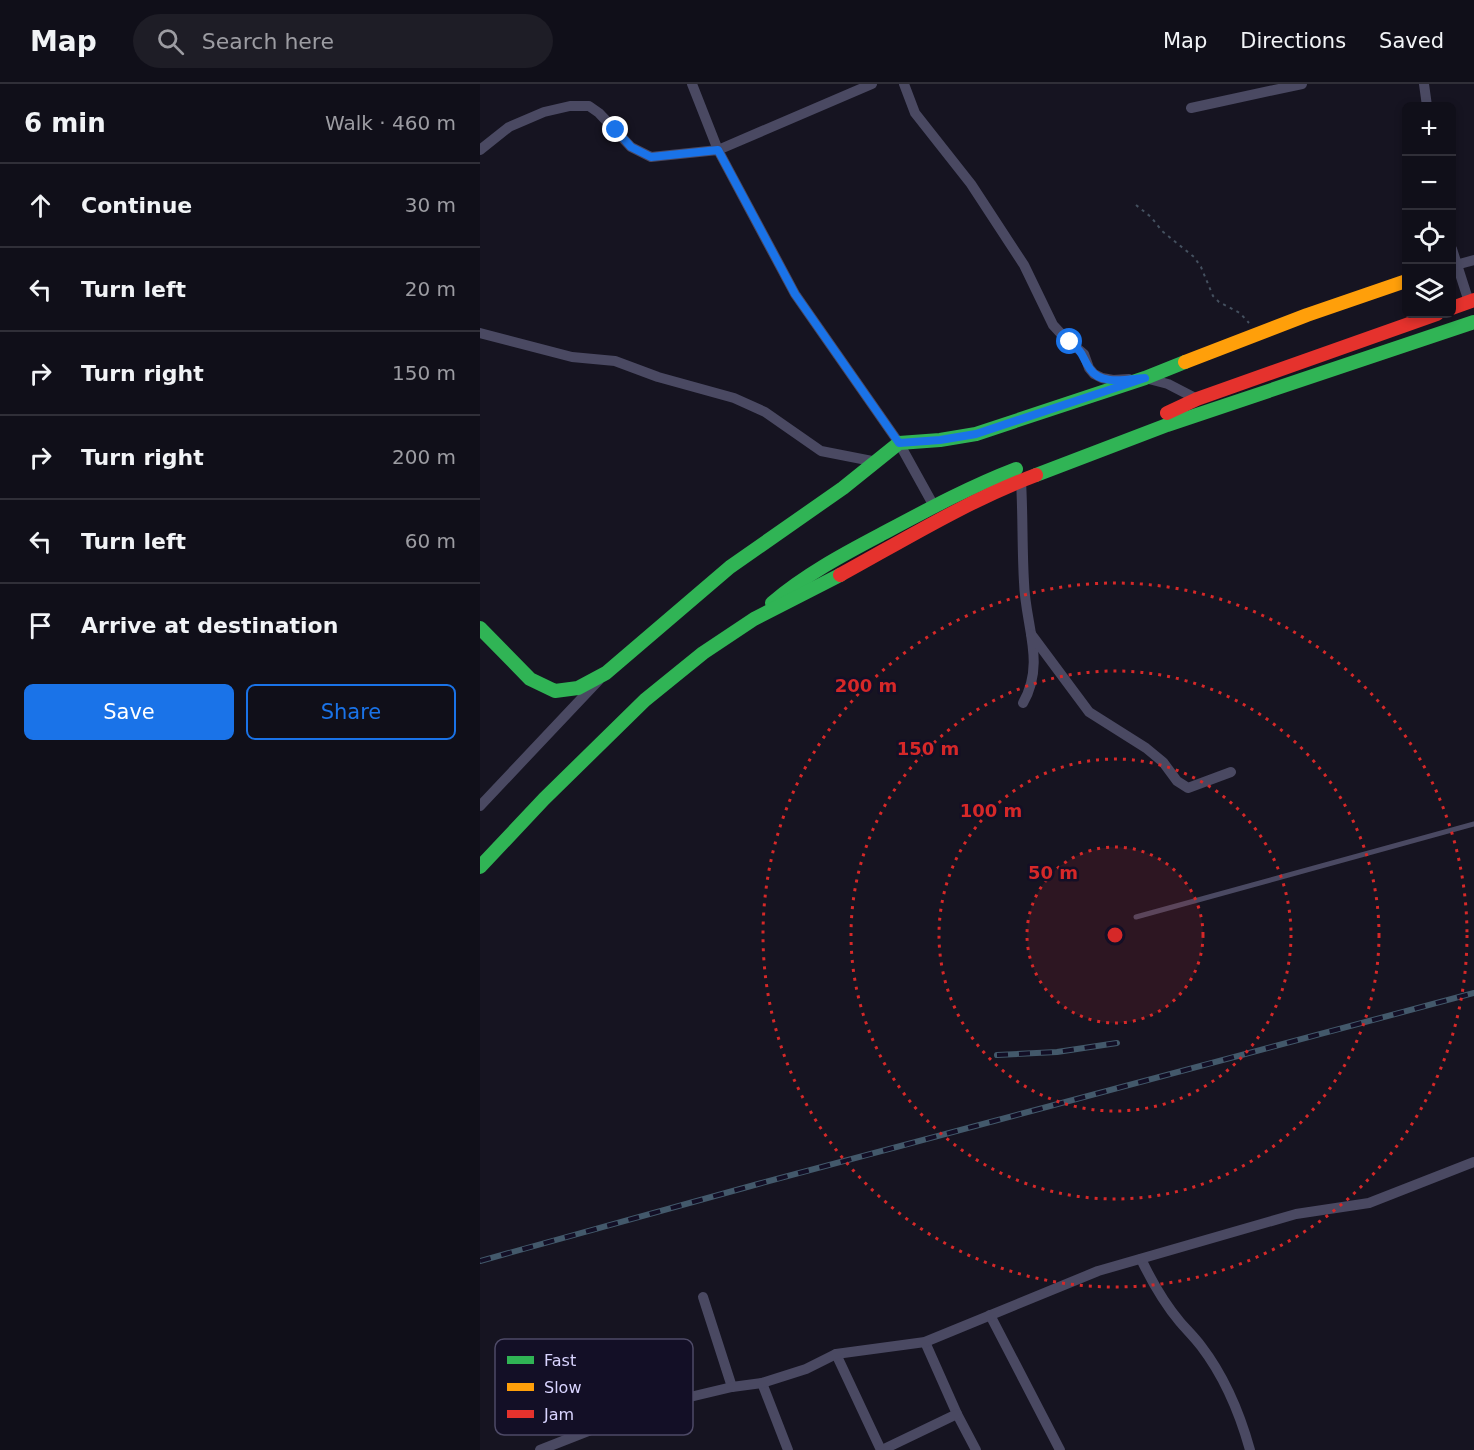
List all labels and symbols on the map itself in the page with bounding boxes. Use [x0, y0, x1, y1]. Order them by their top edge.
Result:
route end [602, 116, 628, 142]
route start [1056, 328, 1082, 354]
text: 200 m [835, 675, 897, 696]
text: 150 m [897, 738, 959, 759]
text: 100 m [960, 800, 1022, 821]
text: 50 m [1028, 862, 1078, 883]
centre of rings [1105, 925, 1125, 945]
legend [495, 1339, 693, 1435]
text: Fast [544, 1351, 576, 1370]
text: Slow [544, 1378, 581, 1397]
text: Jam [543, 1405, 574, 1424]

